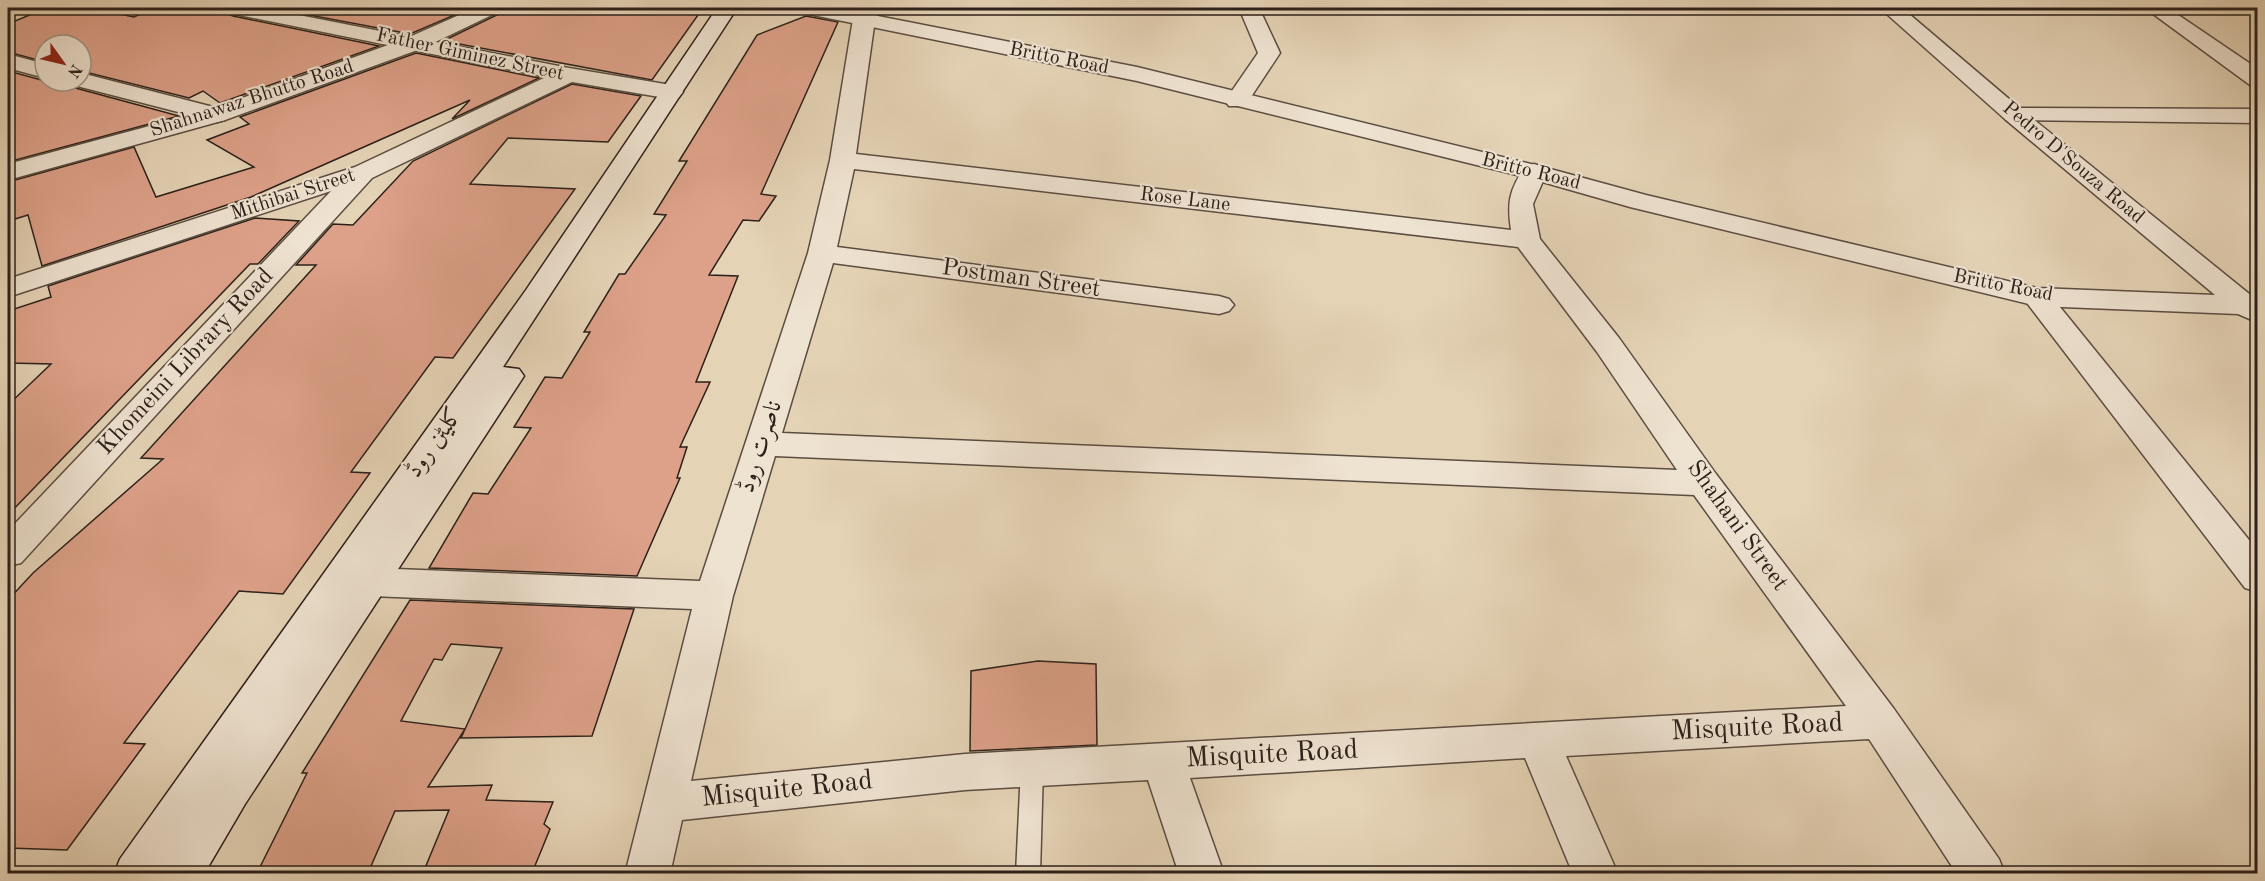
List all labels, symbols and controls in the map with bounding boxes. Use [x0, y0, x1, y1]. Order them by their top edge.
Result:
street label: Father Giminez Street [374, 25, 566, 85]
north arrow [33, 33, 93, 93]
street label: Britto Road [1007, 40, 1111, 78]
street label: Shahnawaz Bhutto Road [148, 57, 356, 141]
text: N [63, 61, 84, 80]
street label: Pedro D'Souza Road [1998, 98, 2148, 228]
street label: Britto Road [1479, 150, 1583, 194]
street label: Mithibai Street [228, 165, 358, 225]
street label: Rose Lane [1139, 185, 1231, 215]
street label: Postman Street [940, 256, 1102, 302]
street label: Khomeini Library Road [94, 264, 278, 460]
street label: Britto Road [1951, 267, 2055, 305]
street label: ناصرت روڈ [732, 397, 789, 497]
street label: کلیٹن روڈ [400, 402, 468, 482]
street label: Shahani Street [1682, 456, 1792, 596]
street label: Misquite Road [1670, 710, 1844, 746]
street label: Misquite Road [1185, 737, 1359, 773]
street label: Misquite Road [700, 767, 874, 813]

